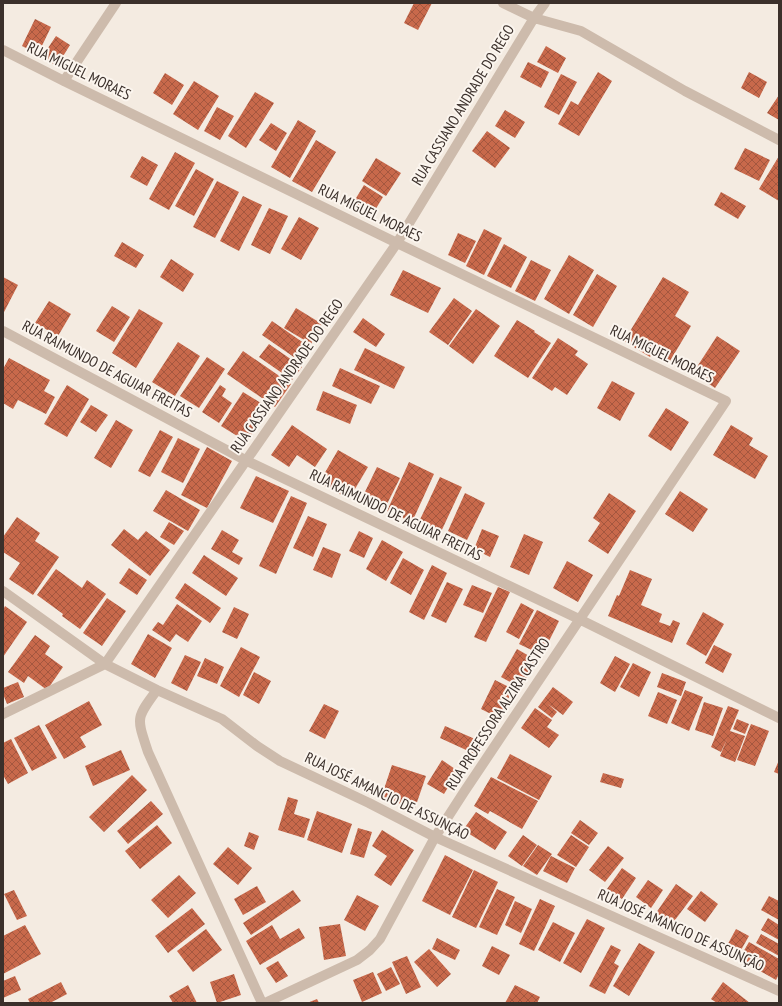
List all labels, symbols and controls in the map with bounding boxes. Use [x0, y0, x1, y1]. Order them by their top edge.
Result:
street label: RUA CASSIANO ANDRADE DO REGO [407, 21, 518, 188]
street label: RUA MIGUEL MORAES [24, 37, 134, 104]
street label: RUA MIGUEL MORAES [315, 179, 425, 246]
street label: RUA CASSIANO ANDRADE DO REGO [226, 295, 347, 456]
street label: RUA RAIMUNDO DE AGUIAR FREITAS [19, 316, 195, 421]
street label: RUA MIGUEL MORAES [607, 320, 717, 387]
street label: RUA RAIMUNDO DE AGUIAR FREITAS [307, 464, 486, 565]
street label: RUA PROFESSORA ALZIRA CASTRO [441, 634, 554, 793]
street label: RUA JOSÉ AMANCIO DE ASSUNÇÃO [302, 747, 472, 844]
street label: RUA JOSÉ AMANCIO DE ASSUNÇÃO [595, 884, 767, 975]

